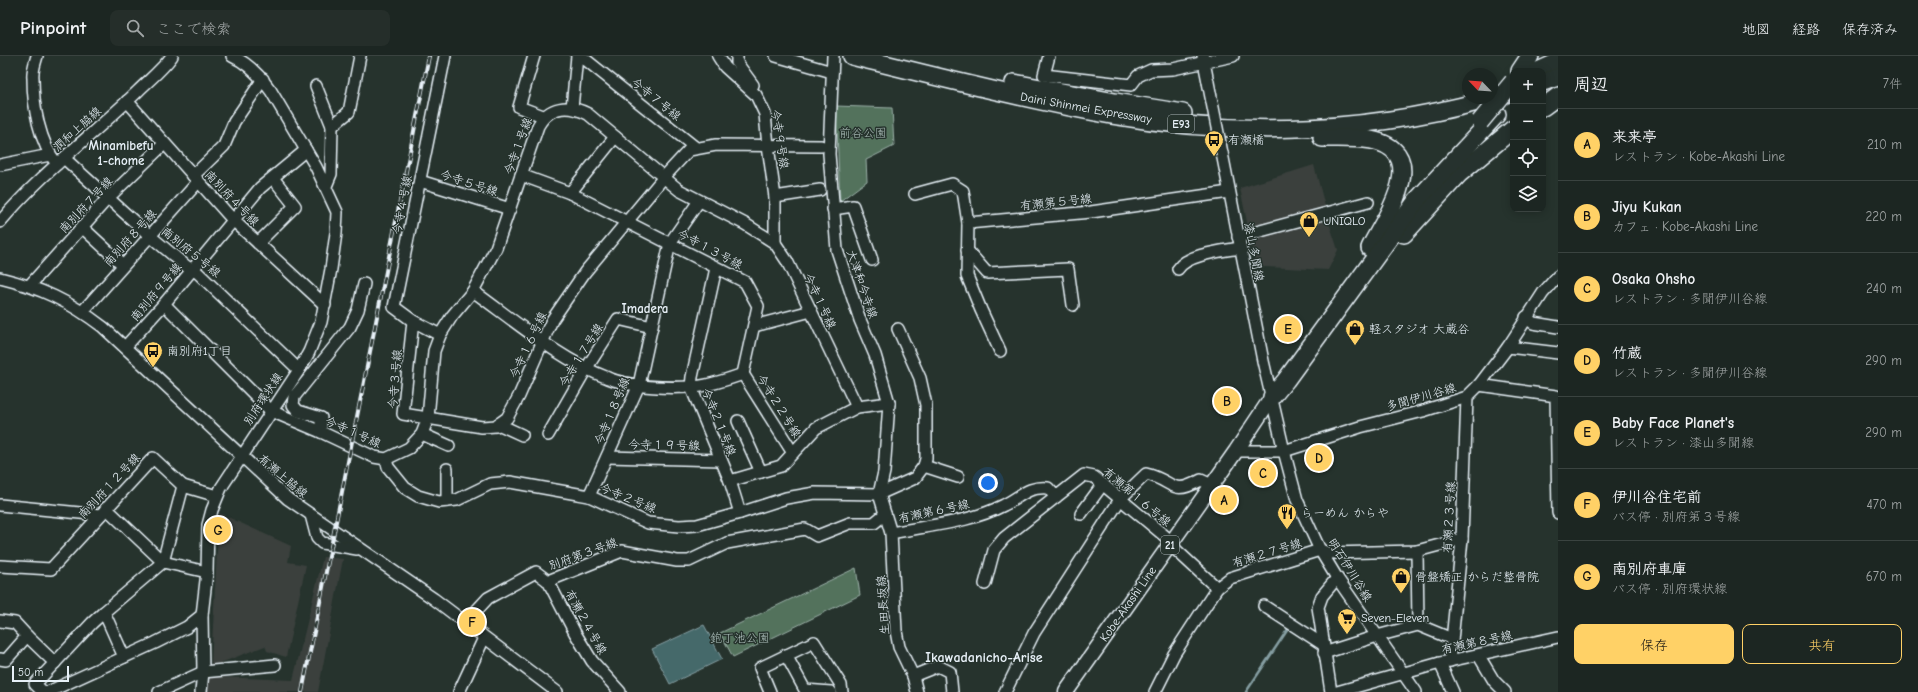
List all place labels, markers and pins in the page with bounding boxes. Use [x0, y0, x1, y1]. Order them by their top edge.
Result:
bus stop icon: 有瀬橋 [1203, 129, 1225, 157]
place label: 有瀬橋 [1228, 133, 1264, 147]
shop icon: UNIQLO [1298, 210, 1320, 238]
place label: UNIQLO [1323, 214, 1366, 228]
pin: E [1275, 314, 1301, 344]
shop icon: 軽スタジオ 大蔵谷 [1344, 318, 1366, 346]
place label: 軽スタジオ 大蔵谷 [1369, 322, 1469, 336]
bus stop icon: 南別府1丁目 [142, 340, 164, 368]
place label: 南別府1丁目 [167, 344, 232, 358]
pin: B [1214, 386, 1240, 416]
pin: D [1306, 443, 1332, 473]
pin: C [1250, 458, 1276, 488]
pin: A [1211, 485, 1237, 515]
restaurant icon: らーめん からや [1276, 502, 1298, 530]
place label: らーめん からや [1301, 506, 1389, 520]
pin: G [205, 515, 231, 545]
shop icon: 骨盤矯正 からだ整骨院 [1390, 566, 1412, 594]
place label: 骨盤矯正 からだ整骨院 [1415, 570, 1539, 584]
pin: F [459, 607, 485, 637]
supermarket icon: Seven-Eleven [1336, 607, 1358, 635]
place label: Seven-Eleven [1361, 611, 1429, 625]

